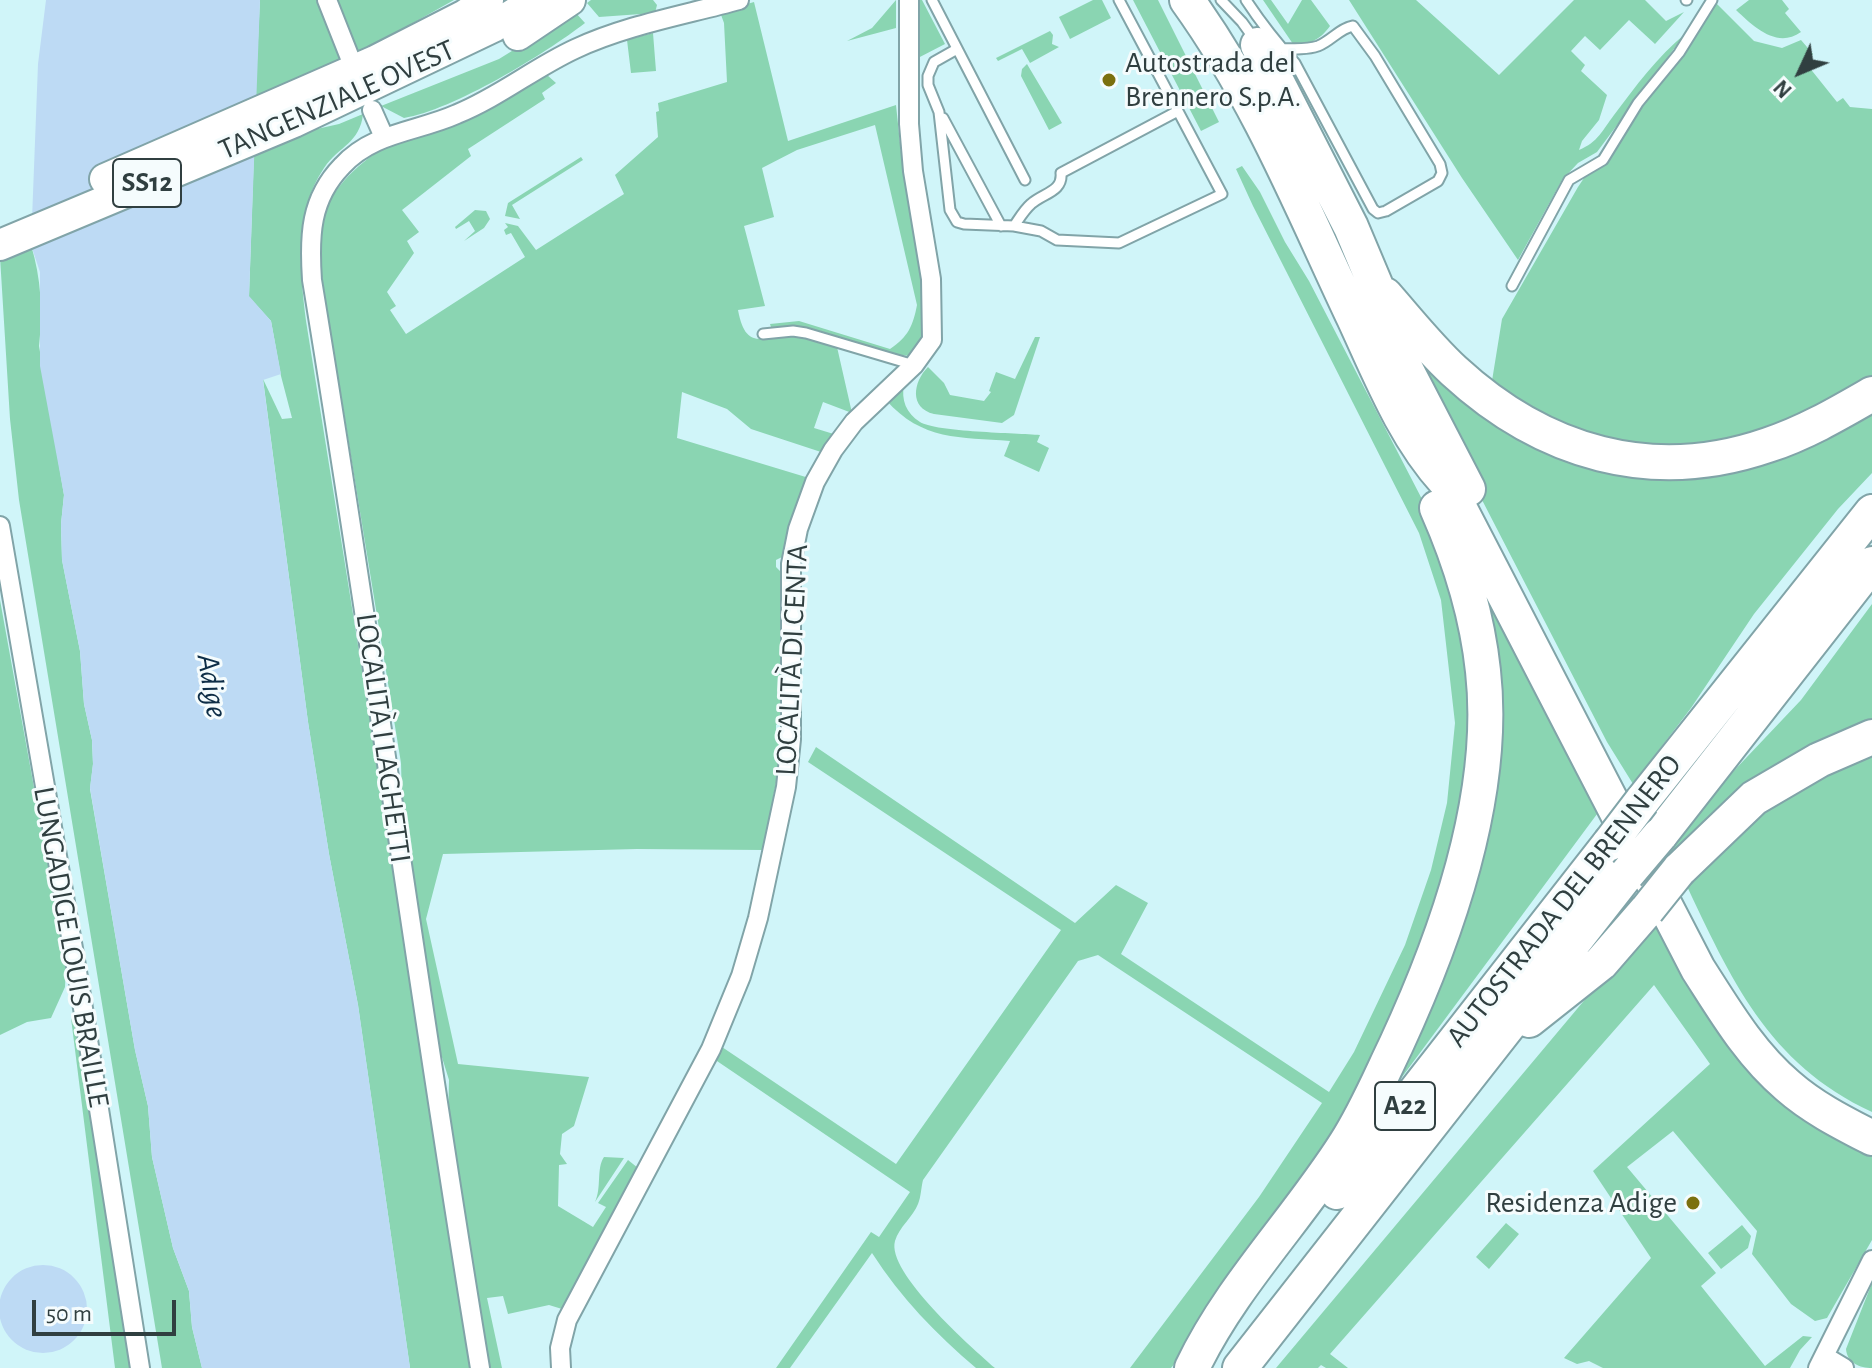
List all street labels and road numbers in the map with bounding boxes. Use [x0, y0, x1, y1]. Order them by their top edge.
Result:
street label: TANGENZIALE OVEST [213, 32, 461, 168]
road number: SS12 [113, 159, 181, 207]
street label: LOCALITÀ DI CENTA [768, 543, 816, 777]
street label: LOCALITÀ I LAGHETTI [348, 611, 418, 865]
street label: AUTOSTRADA DEL BRENNERO [1439, 748, 1689, 1054]
street label: LUNGADIGE LOUIS BRAILLE [25, 784, 117, 1110]
road number: A22 [1375, 1082, 1435, 1130]

